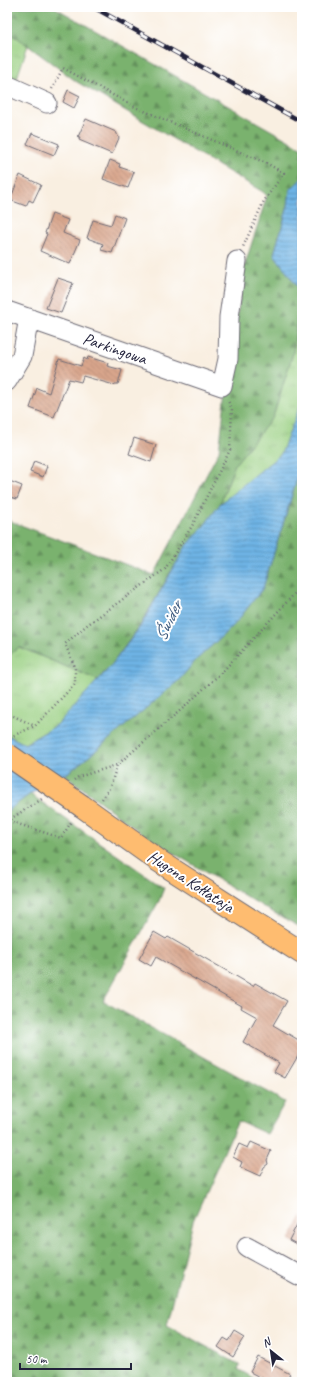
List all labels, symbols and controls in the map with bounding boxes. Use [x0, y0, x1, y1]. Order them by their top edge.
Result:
street label: Parkingowa [80, 328, 151, 370]
water label: Świder [149, 595, 188, 644]
street label: Hugona Kołłątaja [144, 846, 239, 918]
north arrow [251, 1331, 291, 1371]
text: N [260, 1333, 274, 1350]
scale bar [20, 1345, 131, 1371]
text: 50 m [26, 1351, 48, 1367]

